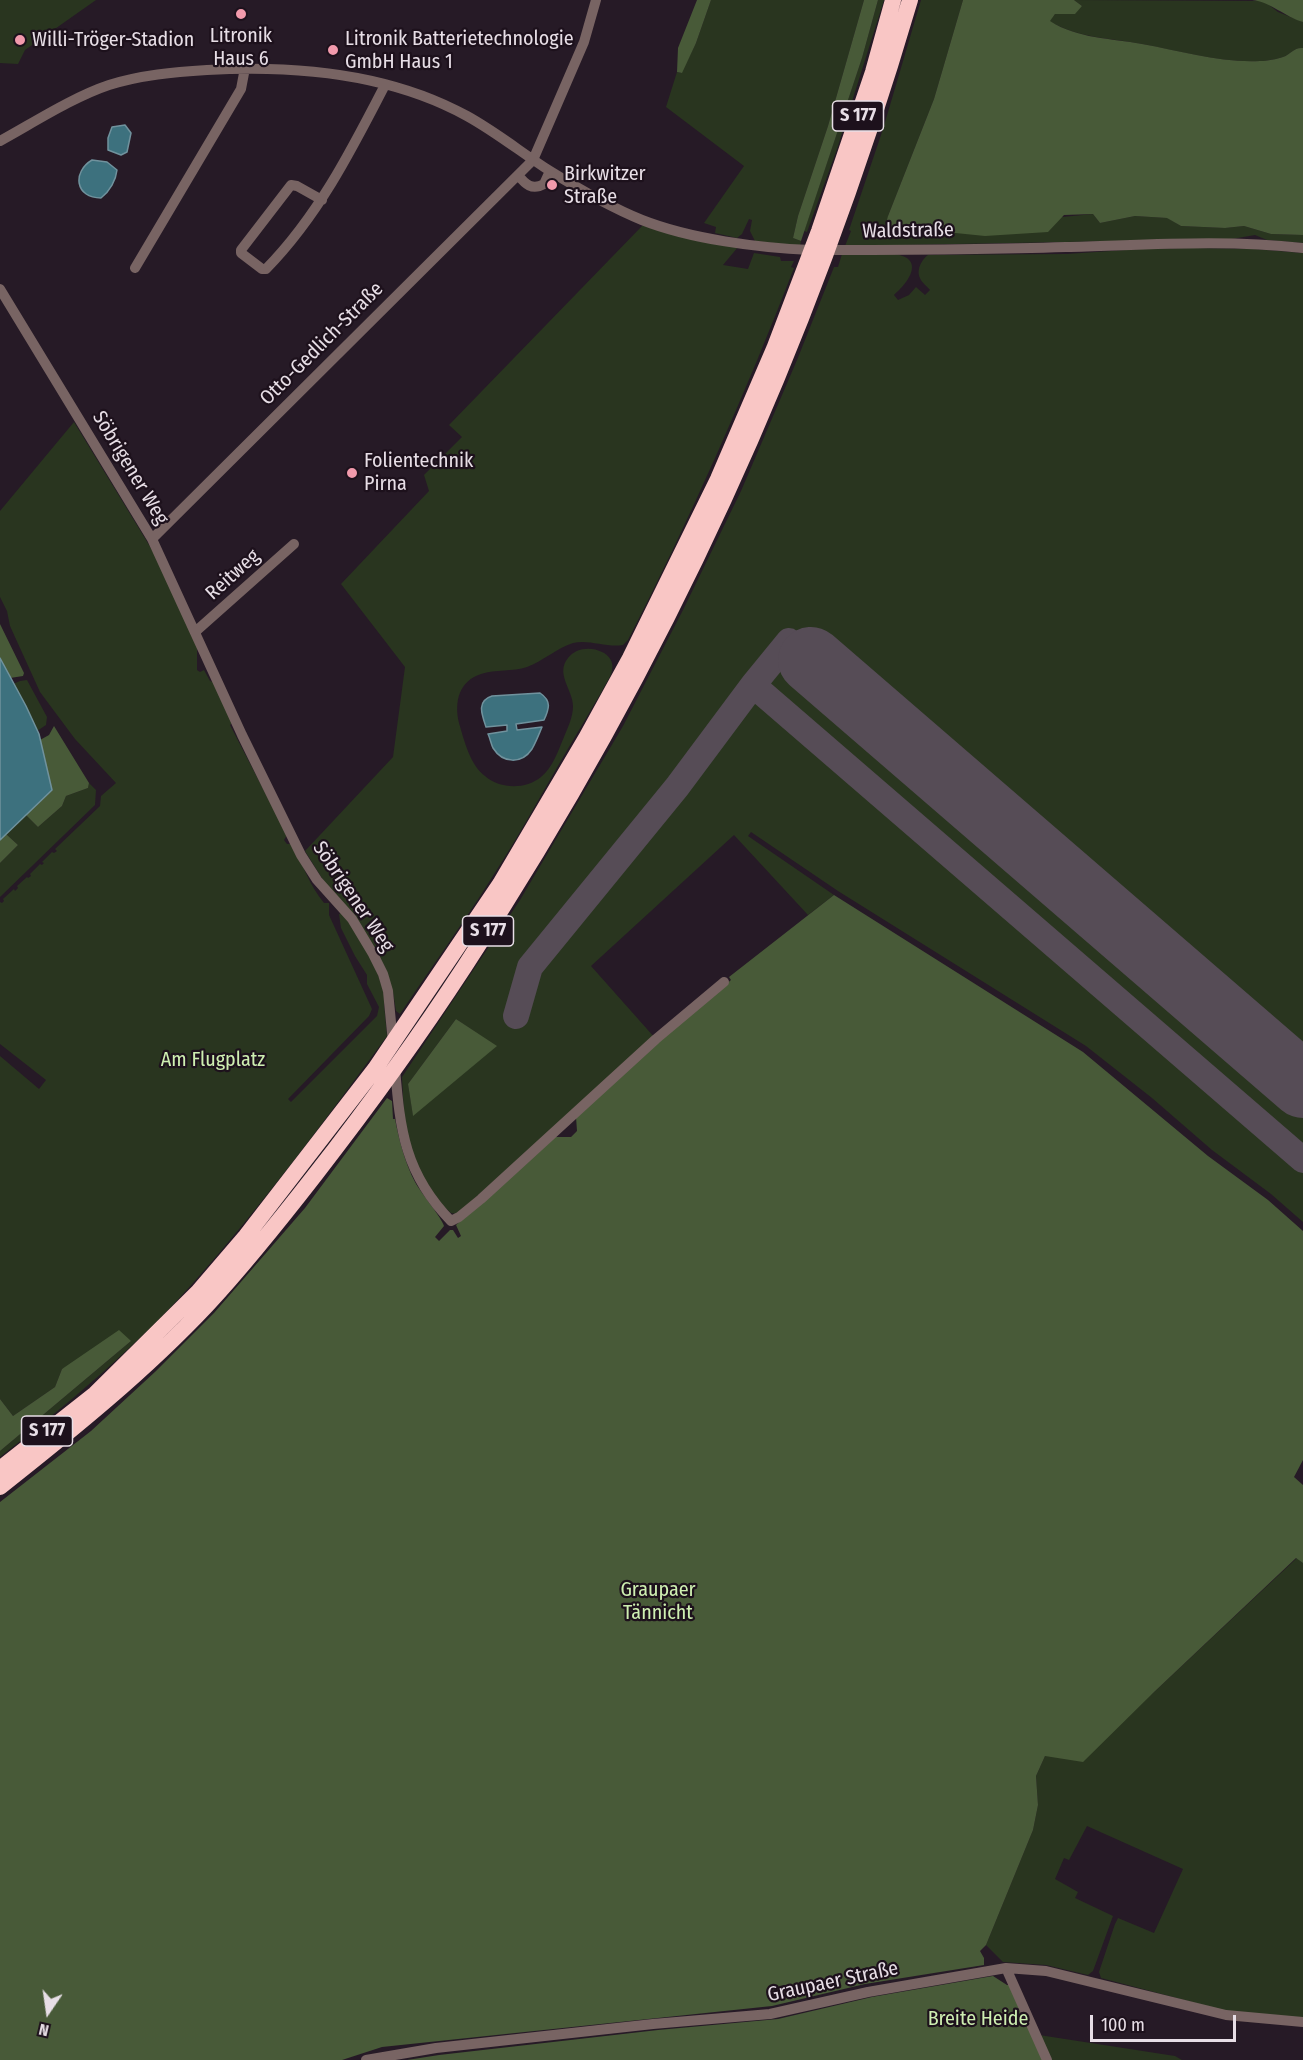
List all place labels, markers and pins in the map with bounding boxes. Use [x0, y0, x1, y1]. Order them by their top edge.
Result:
marker: Litronik Haus 6 [234, 7, 248, 21]
place label: Litronik Haus 6 [210, 24, 272, 71]
place label: Litronik Batterietechnologie GmbH Haus 1 [345, 27, 574, 74]
place label: Willi-Tröger-Stadion [32, 28, 194, 52]
marker: Willi-Tröger-Stadion [13, 33, 27, 47]
marker: Litronik Batterietechnologie GmbH Haus 1 [326, 43, 340, 57]
place label: Birkwitzer Straße [564, 162, 646, 209]
marker: Birkwitzer Straße [545, 178, 559, 192]
place label: Folientechnik Pirna [364, 449, 473, 496]
marker: Folientechnik Pirna [345, 466, 359, 480]

